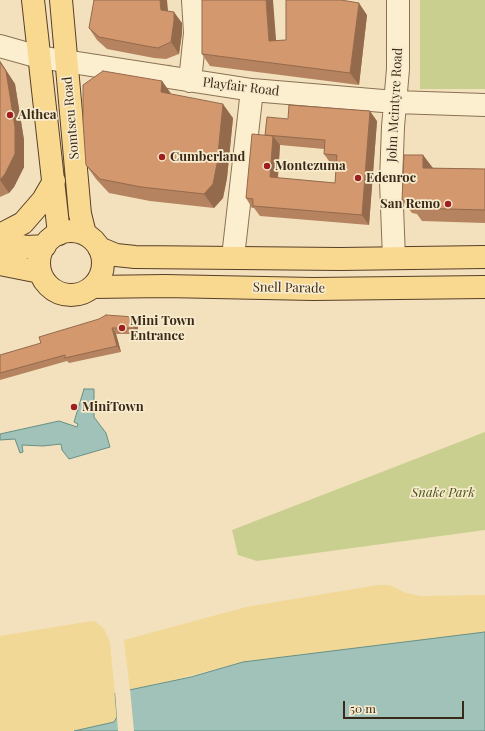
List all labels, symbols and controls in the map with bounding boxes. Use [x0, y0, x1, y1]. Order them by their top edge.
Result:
street label: John Mcintyre Road [384, 47, 406, 163]
street label: Playfair Road [202, 75, 280, 99]
street label: Somtseu Road [60, 76, 82, 160]
place label: Althea [18, 107, 56, 123]
marker: Althea [5, 110, 15, 120]
place label: Cumberland [170, 149, 245, 165]
marker: Cumberland [157, 152, 167, 162]
place label: Montezuma [275, 158, 346, 174]
marker: Montezuma [262, 161, 272, 171]
place label: Edenroc [366, 170, 416, 186]
marker: Edenroc [353, 173, 363, 183]
place label: San Remo [380, 196, 440, 212]
marker: San Remo [443, 199, 453, 209]
street label: Snell Parade [253, 280, 325, 296]
place label: Mini Town Entrance [130, 313, 195, 344]
marker: Mini Town Entrance [117, 323, 127, 333]
place label: MiniTown [82, 399, 144, 415]
marker: MiniTown [69, 402, 79, 412]
park label: Snake Park [411, 485, 475, 501]
scale bar [345, 693, 466, 719]
text: 50 m [350, 700, 376, 716]

